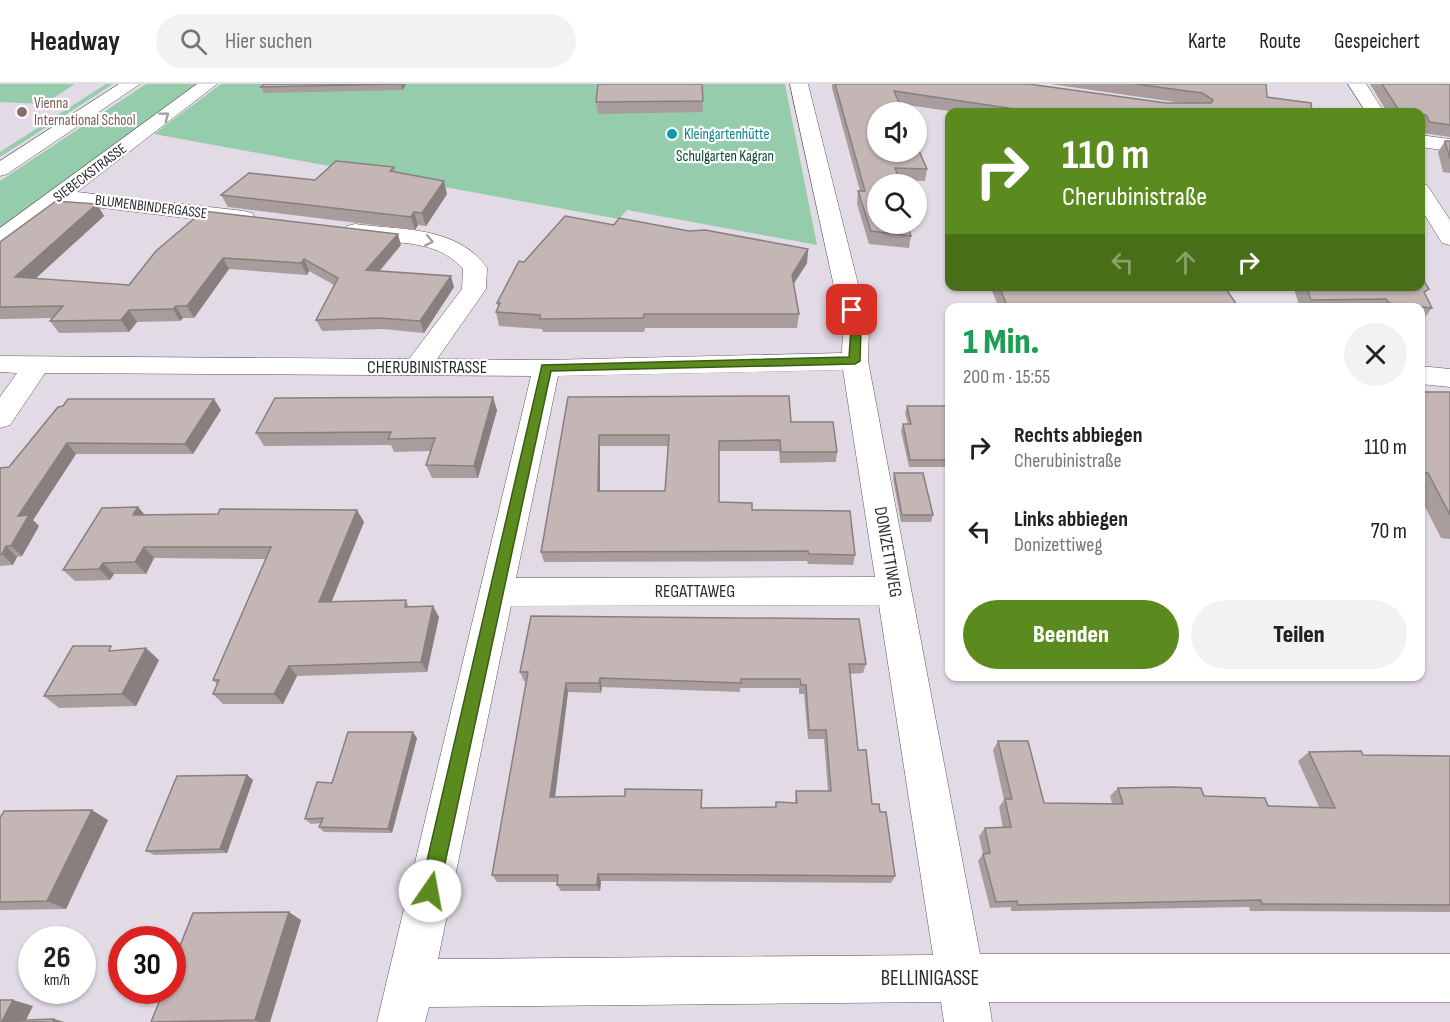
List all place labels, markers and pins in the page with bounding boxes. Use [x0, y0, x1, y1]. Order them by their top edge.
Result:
place label: Vienna International School [34, 94, 136, 130]
marker: Vienna International School [15, 105, 29, 119]
place label: Kleingartenhütte [684, 125, 770, 144]
marker: Kleingartenhütte [665, 127, 679, 141]
pin [826, 284, 877, 335]

